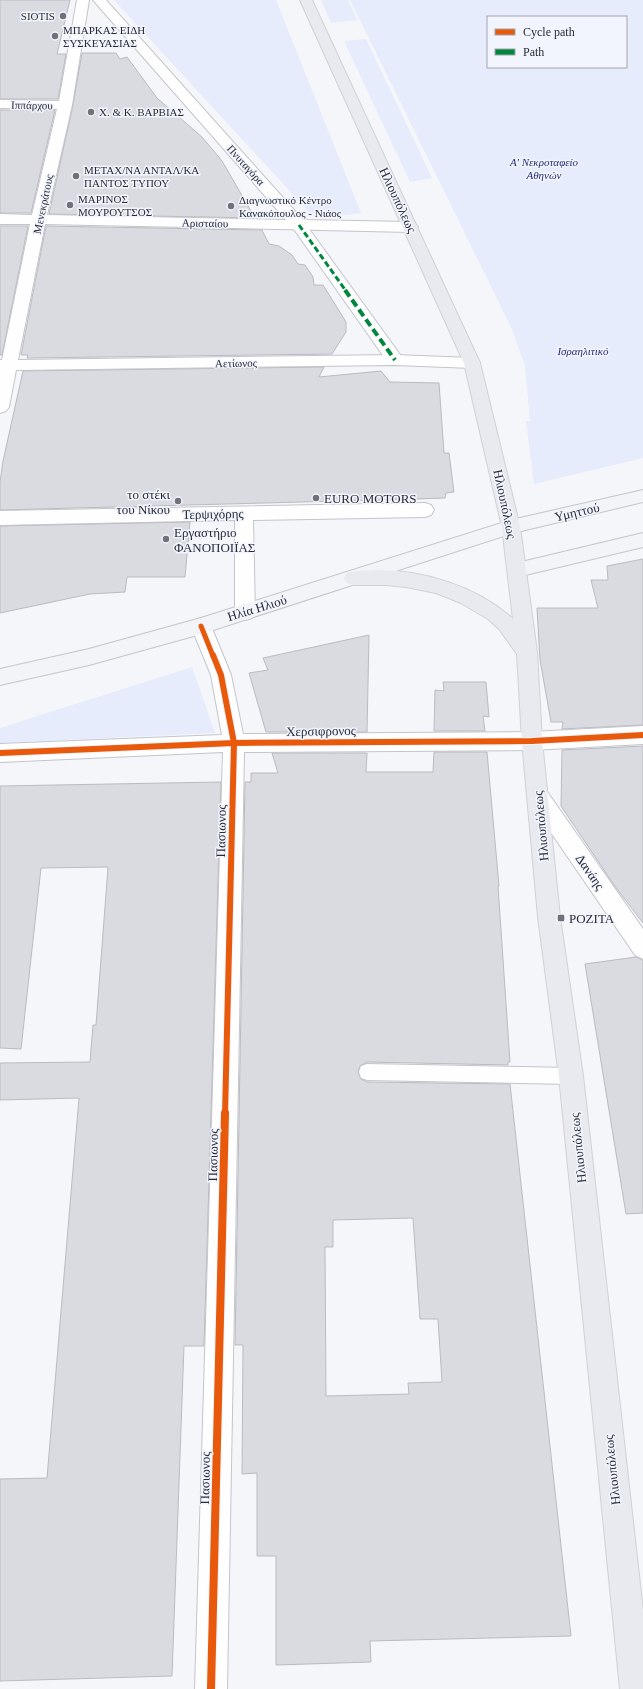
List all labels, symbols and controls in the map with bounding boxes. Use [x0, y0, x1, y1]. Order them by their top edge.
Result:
place label: SIOTIS [21, 10, 55, 22]
marker: SIOTIS [58, 11, 68, 21]
legend [487, 16, 627, 68]
place label: ΜΠΑΡΚΑΣ ΕΙΔΗ ΣΥΣΚΕΥΑΣΙΑΣ [63, 24, 145, 49]
text: Cycle path [523, 25, 575, 39]
marker: ΜΠΑΡΚΑΣ ΕΙΔΗ ΣΥΣΚΕΥΑΣΙΑΣ [50, 31, 60, 41]
text: Path [523, 45, 544, 59]
street label: Ιππάρχου [11, 99, 53, 111]
place label: Χ. & Κ. ΒΑΡΒΙΑΣ [99, 106, 184, 118]
marker: Χ. & Κ. ΒΑΡΒΙΑΣ [86, 107, 96, 117]
street label: Πνυταγόρα [225, 142, 267, 188]
park label: Α' Νεκροταφείο Αθηνών [509, 156, 579, 181]
place label: ΜΕΤΑΧ/ΝΑ ΑΝΤΑΛ/ΚΑ ΠΑΝΤΟΣ ΤΥΠΟΥ [84, 164, 199, 189]
street label: Ηλιουπόλεως [376, 165, 420, 236]
marker: ΜΕΤΑΧ/ΝΑ ΑΝΤΑΛ/ΚΑ ΠΑΝΤΟΣ ΤΥΠΟΥ [71, 171, 81, 181]
street label: Μενεκράτους [31, 173, 55, 235]
place label: ΜΑΡΙΝΟΣ ΜΟΥΡΟΥΤΣΟΣ [78, 193, 152, 218]
place label: Διαγνωστικό Κέντρο Κανακόπουλος - Νιάος [239, 194, 342, 219]
marker: ΜΑΡΙΝΟΣ ΜΟΥΡΟΥΤΣΟΣ [65, 200, 75, 210]
marker: Διαγνωστικό Κέντρο Κανακόπουλος - Νιάος [226, 201, 236, 211]
street label: Αρισταίου [182, 217, 229, 229]
park label: Ισραηλιτικό [556, 345, 609, 357]
street label: Αετίωνος [215, 357, 258, 369]
street label: Ηλιουπόλεως [490, 468, 520, 541]
place label: το στέκι του Νίκου [117, 487, 170, 517]
place label: EURO MOTORS [324, 491, 417, 506]
marker: EURO MOTORS [311, 493, 321, 503]
marker: το στέκι του Νίκου [173, 496, 183, 506]
street label: Υμηττού [553, 500, 601, 524]
street label: Τερψιχόρης [182, 506, 245, 522]
place label: Εργαστήριο ΦΑΝΟΠΟΙΪΑΣ [174, 525, 255, 555]
marker: Εργαστήριο ΦΑΝΟΠΟΙΪΑΣ [161, 534, 171, 544]
street label: Ηλία Ηλιού [226, 592, 288, 624]
street label: Χερσιφρονος [286, 723, 357, 739]
street label: Ηλιουπόλεως [530, 789, 552, 862]
street label: Πασιωνος [213, 804, 229, 858]
street label: Δανάης [572, 851, 608, 893]
place label: ΡΟΖΙΤΑ [569, 911, 615, 926]
marker: ΡΟΖΙΤΑ [556, 913, 566, 923]
street label: Ηλιουπόλεως [567, 1111, 589, 1184]
street label: Πασιωνος [205, 1128, 221, 1182]
street label: Ηλιουπόλεως [601, 1433, 623, 1506]
street label: Πασιωνος [197, 1451, 213, 1505]

